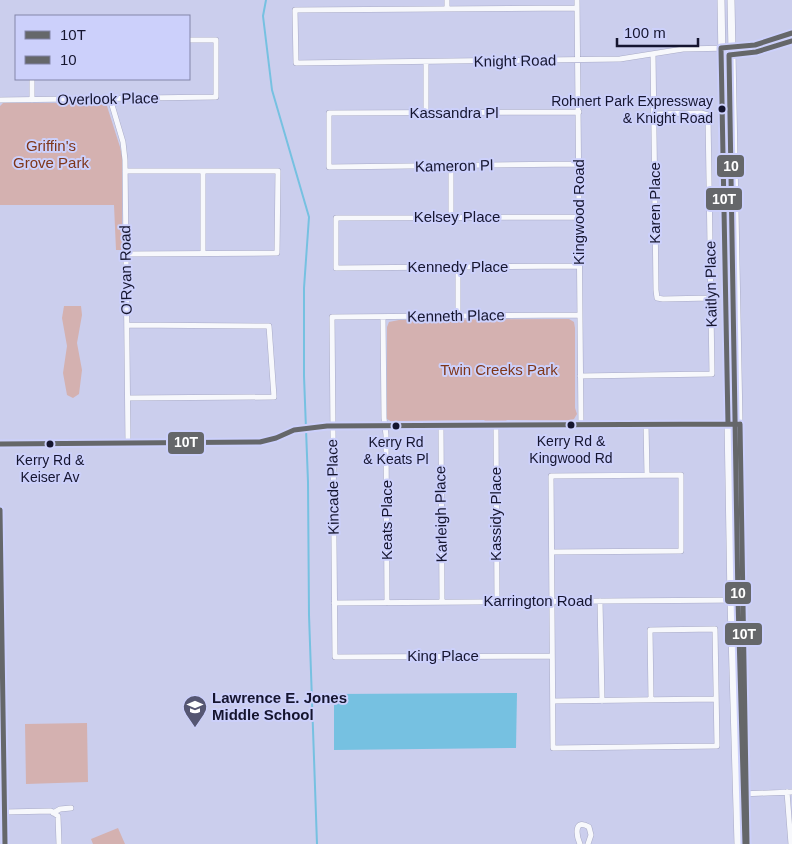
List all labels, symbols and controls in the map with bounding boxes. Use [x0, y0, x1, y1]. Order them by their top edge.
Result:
legend [15, 15, 190, 80]
scale bar [617, 15, 698, 47]
text: 100 m [624, 24, 666, 41]
text: 10T [60, 26, 86, 43]
text: 10 [60, 51, 77, 68]
street label: Knight Road [474, 51, 556, 70]
street label: Overlook Place [57, 89, 159, 108]
place label: Rohnert Park Expressway & Knight Road [551, 93, 713, 126]
street label: Kassandra Pl [409, 104, 499, 121]
marker: Rohnert Park Expressway & Knight Road [717, 104, 727, 114]
park label: Griffin's Grove Park [13, 137, 89, 171]
line badge: 10 [716, 154, 745, 178]
street label: Kameron Pl [415, 156, 493, 175]
text: 10 [723, 158, 739, 174]
street label: Kingwood Road [570, 159, 587, 265]
street label: Karen Place [646, 162, 663, 244]
line badge: 10T [705, 187, 743, 211]
text: 10T [712, 191, 737, 207]
street label: Kelsey Place [414, 208, 500, 225]
street label: O'Ryan Road [116, 225, 135, 315]
street label: Kaitlyn Place [701, 241, 720, 328]
street label: Kennedy Place [408, 258, 508, 275]
street label: Kenneth Place [407, 306, 505, 325]
park label: Twin Creeks Park [440, 361, 558, 378]
marker: Kerry Rd & Kingwood Rd [566, 420, 576, 430]
marker: Kerry Rd & Keats Pl [391, 421, 401, 431]
line badge: 10T [167, 431, 205, 455]
place label: Kerry Rd & Kingwood Rd [529, 433, 613, 466]
text: 10T [174, 434, 199, 450]
place label: Kerry Rd & Keats Pl [363, 434, 429, 467]
marker: Kerry Rd & Keiser Av [45, 439, 55, 449]
street label: Kincade Place [323, 439, 342, 535]
place label: Kerry Rd & Keiser Av [16, 452, 85, 485]
street label: Karleigh Place [431, 466, 450, 563]
street label: Kassidy Place [487, 467, 504, 561]
street label: Keats Place [378, 480, 395, 560]
line badge: 10 [724, 581, 752, 605]
text: 10 [730, 585, 746, 601]
street label: Karrington Road [483, 592, 593, 609]
line badge: 10T [724, 622, 763, 646]
text: 10T [732, 626, 757, 642]
street label: King Place [407, 647, 479, 664]
place label: Lawrence E. Jones Middle School [212, 689, 347, 723]
school or university icon: Lawrence E. Jones Middle School [182, 694, 208, 728]

